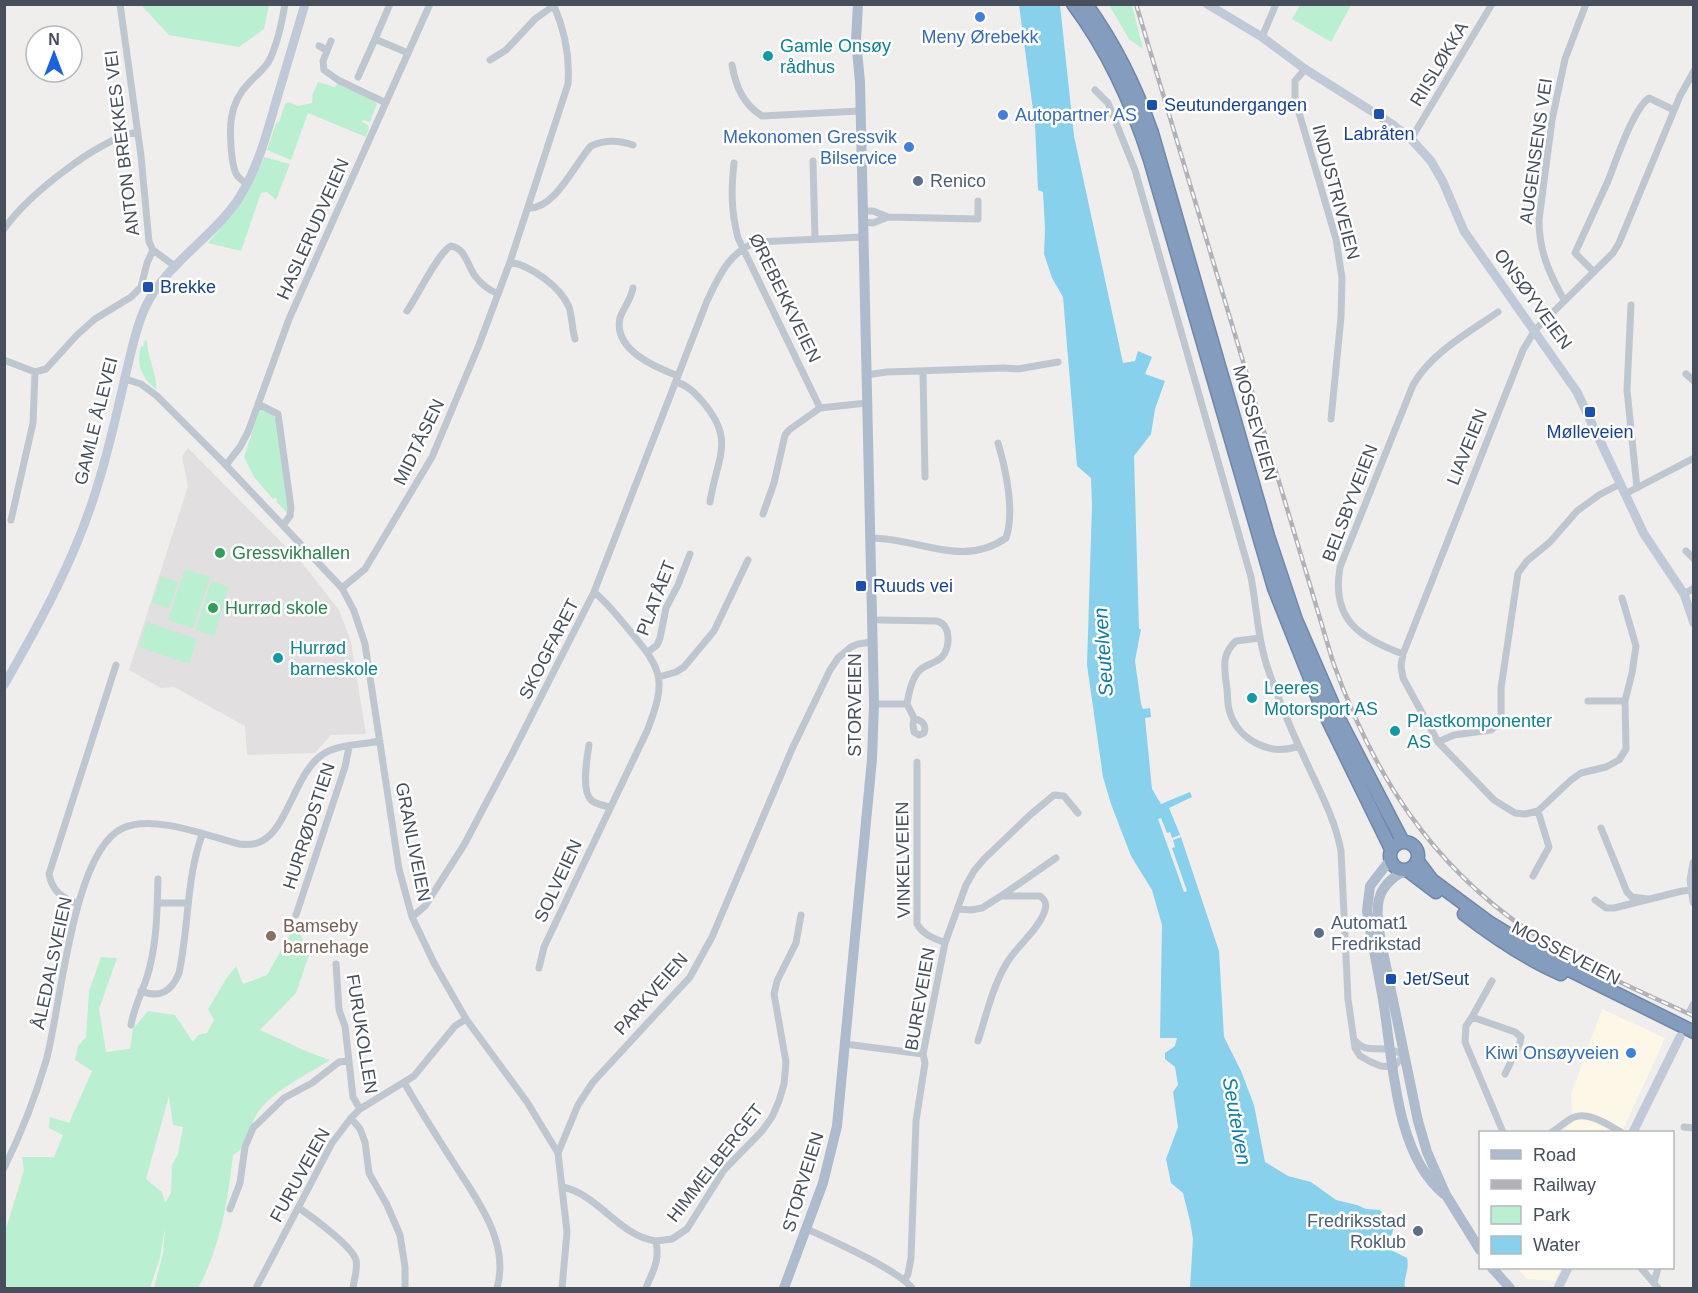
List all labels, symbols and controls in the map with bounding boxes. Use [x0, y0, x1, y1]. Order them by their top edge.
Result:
marker: Meny Ørebekk [973, 10, 987, 24]
street label: RIISLØKKA [1406, 18, 1472, 110]
north arrow [24, 24, 84, 84]
place label: Meny Ørebekk [921, 27, 1040, 47]
text: N [48, 31, 60, 48]
place label: Gamle Onsøy rådhus [780, 36, 891, 77]
street label: ANTON BREKKES VEI [101, 49, 143, 237]
marker: Gamle Onsøy rådhus [761, 49, 775, 63]
street label: AUGENSENS VEI [1516, 77, 1556, 225]
place label: Seutundergangen [1164, 95, 1307, 115]
marker: Seutundergangen [1145, 98, 1159, 112]
place label: Autopartner AS [1015, 105, 1137, 125]
marker: Labråten [1372, 107, 1386, 121]
marker: Autopartner AS [996, 108, 1010, 122]
street label: INDUSTRIVEIEN [1308, 122, 1364, 262]
place label: Labråten [1343, 124, 1415, 144]
place label: Mekonomen Gressvik Bilservice [723, 127, 898, 168]
marker: Mekonomen Gressvik Bilservice [902, 140, 916, 154]
street label: HASLERUDVEIEN [273, 155, 353, 303]
place label: Renico [930, 171, 986, 191]
marker: Renico [911, 174, 925, 188]
street label: ØREBEKKVEIEN [745, 230, 825, 366]
street label: ONSØYVEIEN [1490, 245, 1576, 353]
place label: Brekke [160, 277, 216, 297]
marker: Brekke [141, 280, 155, 294]
street label: GAMLE ÅLEVEI [70, 355, 122, 487]
street label: MOSSEVEIEN [1229, 363, 1281, 483]
street label: MIDTÅSEN [390, 396, 448, 488]
marker: Mølleveien [1583, 405, 1597, 419]
street label: LIAVEIEN [1443, 406, 1491, 488]
place label: Mølleveien [1546, 422, 1634, 442]
street label: BELSBYVEIEN [1318, 442, 1382, 564]
place label: Gressvikhallen [232, 543, 350, 563]
marker: Gressvikhallen [213, 546, 227, 560]
street label: PLATÅET [633, 558, 679, 638]
place label: Ruuds vei [873, 576, 953, 596]
marker: Ruuds vei [854, 579, 868, 593]
street label: SKOGFARET [515, 595, 583, 703]
place label: Hurrød skole [225, 598, 328, 618]
marker: Hurrød skole [206, 601, 220, 615]
water label: Seutelven [1089, 607, 1117, 697]
place label: Hurrød barneskole [290, 638, 378, 679]
marker: Hurrød barneskole [271, 651, 285, 665]
street label: STORVEIEN [845, 653, 865, 757]
place label: Leeres Motorsport AS [1264, 678, 1378, 719]
marker: Leeres Motorsport AS [1245, 691, 1259, 705]
place label: Plastkomponenter AS [1407, 711, 1552, 752]
marker: Plastkomponenter AS [1388, 724, 1402, 738]
street label: HURRØDSTIEN [279, 760, 339, 892]
street label: GRANLIVEIEN [392, 781, 434, 903]
street label: VINKELVEIEN [892, 801, 914, 919]
street label: SOLVEIEN [530, 837, 586, 925]
street label: ÅLEDALSVEIEN [28, 895, 76, 1031]
place label: Automat1 Fredrikstad [1331, 913, 1421, 954]
place label: Bamseby barnehage [283, 916, 369, 957]
street label: MOSSEVEIEN [1508, 917, 1624, 989]
marker: Automat1 Fredrikstad [1312, 926, 1326, 940]
marker: Bamseby barnehage [264, 929, 278, 943]
street label: BUREVEIEN [901, 946, 939, 1052]
street label: PARKVEIEN [610, 949, 692, 1039]
place label: Jet/Seut [1403, 969, 1469, 989]
marker: Jet/Seut [1384, 972, 1398, 986]
street label: FURUKOLLEN [343, 973, 381, 1095]
place label: Kiwi Onsøyveien [1485, 1043, 1619, 1063]
marker: Kiwi Onsøyveien [1624, 1046, 1638, 1060]
water label: Seutelven [1218, 1075, 1256, 1167]
street label: HIMMELBERGET [663, 1100, 767, 1226]
street label: FURUVEIEN [266, 1125, 334, 1225]
street label: STORVEIEN [778, 1130, 828, 1234]
legend [1479, 1131, 1674, 1269]
text: Road [1533, 1145, 1576, 1165]
text: Railway [1533, 1175, 1596, 1195]
text: Park [1533, 1205, 1571, 1225]
place label: Fredriksstad Roklub [1307, 1211, 1406, 1252]
marker: Fredriksstad Roklub [1411, 1224, 1425, 1238]
text: Water [1533, 1235, 1580, 1255]

